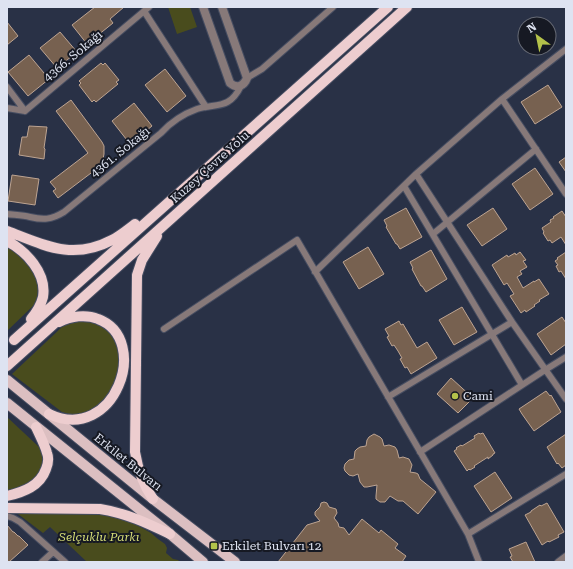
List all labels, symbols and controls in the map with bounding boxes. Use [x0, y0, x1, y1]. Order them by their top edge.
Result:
north arrow [517, 16, 557, 56]
text: N [525, 20, 539, 36]
street label: 4366. Sokağı [41, 27, 105, 85]
street label: 4361. Sokağı [87, 124, 153, 180]
street label: Kuzey Çevre Yolu [168, 128, 252, 206]
place label: Cami [463, 389, 493, 403]
marker: Cami [450, 391, 460, 401]
street label: Erkilet Bulvarı [91, 430, 165, 494]
park label: Selçuklu Parkı [58, 530, 140, 544]
place label: Erkilet Bulvarı 12 [222, 539, 322, 553]
marker: Erkilet Bulvarı 12 [209, 541, 219, 551]

